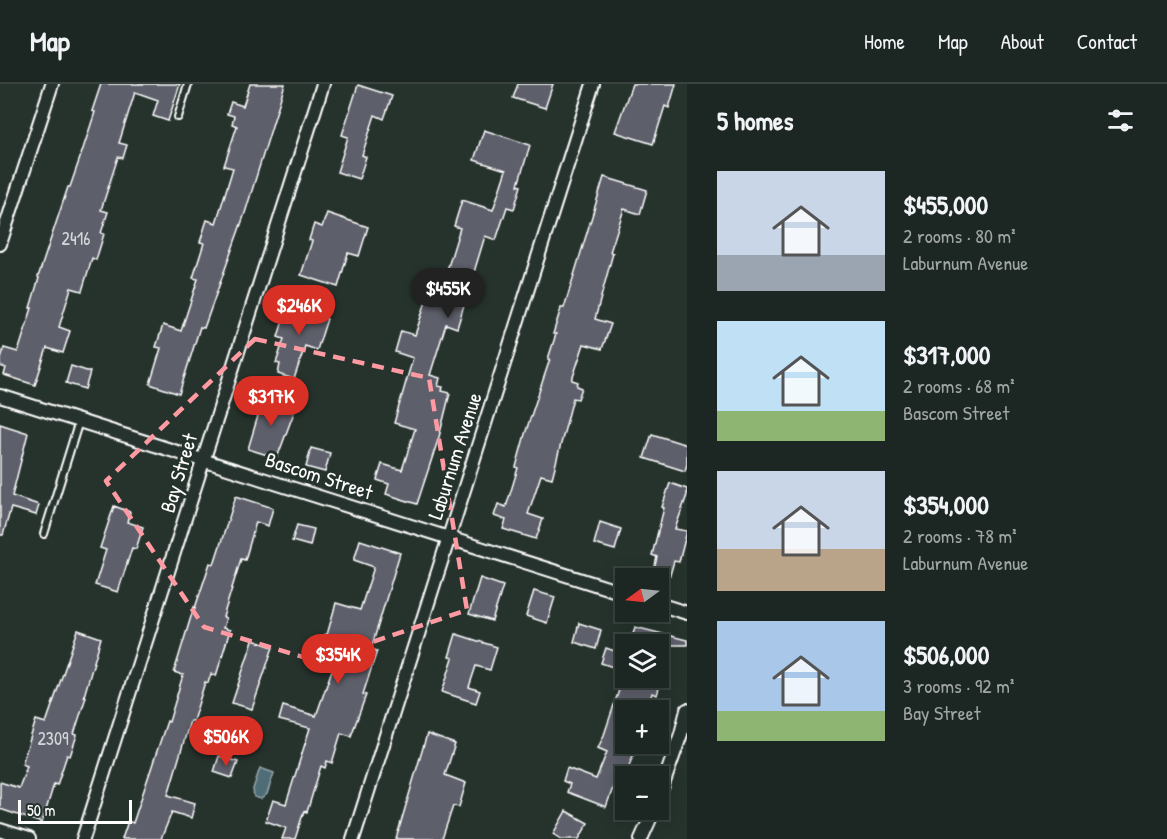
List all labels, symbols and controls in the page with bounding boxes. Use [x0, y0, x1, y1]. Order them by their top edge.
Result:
text: Map [30, 22, 70, 60]
text: Home [864, 27, 905, 56]
text: Map [938, 27, 968, 56]
text: About [1001, 27, 1044, 56]
text: Contact [1077, 27, 1137, 56]
text: 5 homes [717, 103, 793, 138]
icon: filters [1104, 104, 1137, 137]
text: $455,000 [903, 187, 988, 222]
icon: home [765, 195, 837, 267]
text: 2 rooms · 80 m² [903, 222, 1016, 249]
house number: 2416 [62, 226, 90, 251]
text: Laburnum Avenue [903, 249, 1028, 276]
pin: $455K [406, 268, 490, 319]
text: $455K [425, 274, 471, 301]
pin: $246K [257, 285, 341, 336]
text: $246K [276, 291, 322, 318]
text: $317,000 [903, 337, 990, 372]
icon: home [765, 345, 837, 417]
text: 2 rooms · 68 m² [903, 372, 1015, 399]
pin: $317K [229, 376, 313, 427]
text: $317K [248, 382, 294, 409]
street label: Laburnum Avenue [420, 389, 489, 523]
text: Bascom Street [903, 399, 1009, 426]
street label: Bay Street [153, 429, 205, 516]
street label: Bascom Street [262, 444, 377, 507]
text: $354,000 [903, 487, 989, 522]
icon: home [765, 495, 837, 567]
text: 2 rooms · 78 m² [903, 522, 1017, 549]
text: Laburnum Avenue [903, 549, 1028, 576]
north arrow [615, 568, 669, 622]
map controls [615, 568, 669, 820]
pin: $354K [296, 634, 380, 685]
button: layers [615, 634, 669, 688]
text: $506,000 [903, 637, 989, 672]
text: $354K [315, 640, 361, 667]
icon: home [765, 645, 837, 717]
text: 3 rooms · 92 m² [903, 672, 1014, 699]
text: Bay Street [903, 699, 981, 726]
button: + [615, 700, 669, 754]
pin: $506K [184, 716, 268, 767]
text: $506K [203, 722, 249, 749]
house number: 2309 [37, 726, 69, 751]
button: − [615, 766, 669, 820]
scale bar [18, 797, 132, 824]
text: 50 m [27, 799, 56, 821]

